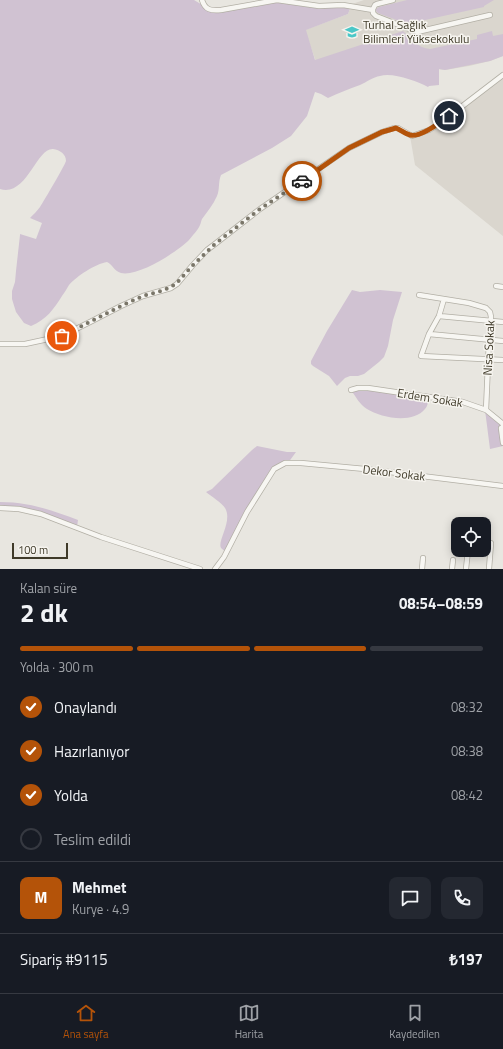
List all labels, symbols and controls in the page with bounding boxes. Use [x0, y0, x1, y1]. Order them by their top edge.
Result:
place label: Turhal Sağlık Bilimleri Yüksekokulu [363, 15, 469, 48]
school or university icon: Turhal Sağlık Bilimleri Yüksekokulu [344, 24, 360, 40]
pin [432, 99, 466, 133]
icon: home [438, 105, 460, 127]
courier [282, 161, 322, 201]
icon: car [291, 170, 313, 192]
pin [45, 319, 79, 353]
street label: Nisa Sokak [478, 320, 499, 376]
icon: bag [51, 325, 73, 347]
street label: Erdem Sokak [396, 383, 464, 412]
street label: Dekor Sokak [362, 459, 427, 486]
map controls [451, 517, 491, 557]
button: locate [451, 517, 491, 557]
scale bar [12, 541, 68, 560]
text: 100 m [18, 542, 48, 558]
text: Kalan süre [20, 578, 77, 598]
text: 08:54–08:59 [399, 592, 483, 615]
text: 2 dk [20, 593, 68, 632]
text: Yolda · 300 m [20, 657, 93, 677]
icon: check [20, 696, 42, 718]
text: Onaylandı [54, 696, 117, 719]
text: 08:32 [451, 697, 483, 717]
icon: check [20, 740, 42, 762]
text: Hazırlanıyor [54, 740, 129, 763]
text: 08:38 [451, 741, 483, 761]
icon: check [20, 784, 42, 806]
text: Yolda [54, 784, 88, 807]
text: 08:42 [451, 785, 483, 805]
text: Teslim edildi [54, 828, 131, 851]
text: Mehmet [72, 876, 126, 899]
button: chat [389, 877, 431, 919]
button: phone [441, 877, 483, 919]
text: M [35, 886, 47, 909]
text: Kurye · 4.9 [72, 899, 129, 919]
text: Sipariş #9115 [20, 948, 108, 971]
text: ₺197 [449, 948, 483, 971]
tab: Ana sayfa [63, 1002, 109, 1042]
tab: Harita [235, 1002, 263, 1042]
tab: Kaydedilen [389, 1002, 440, 1042]

